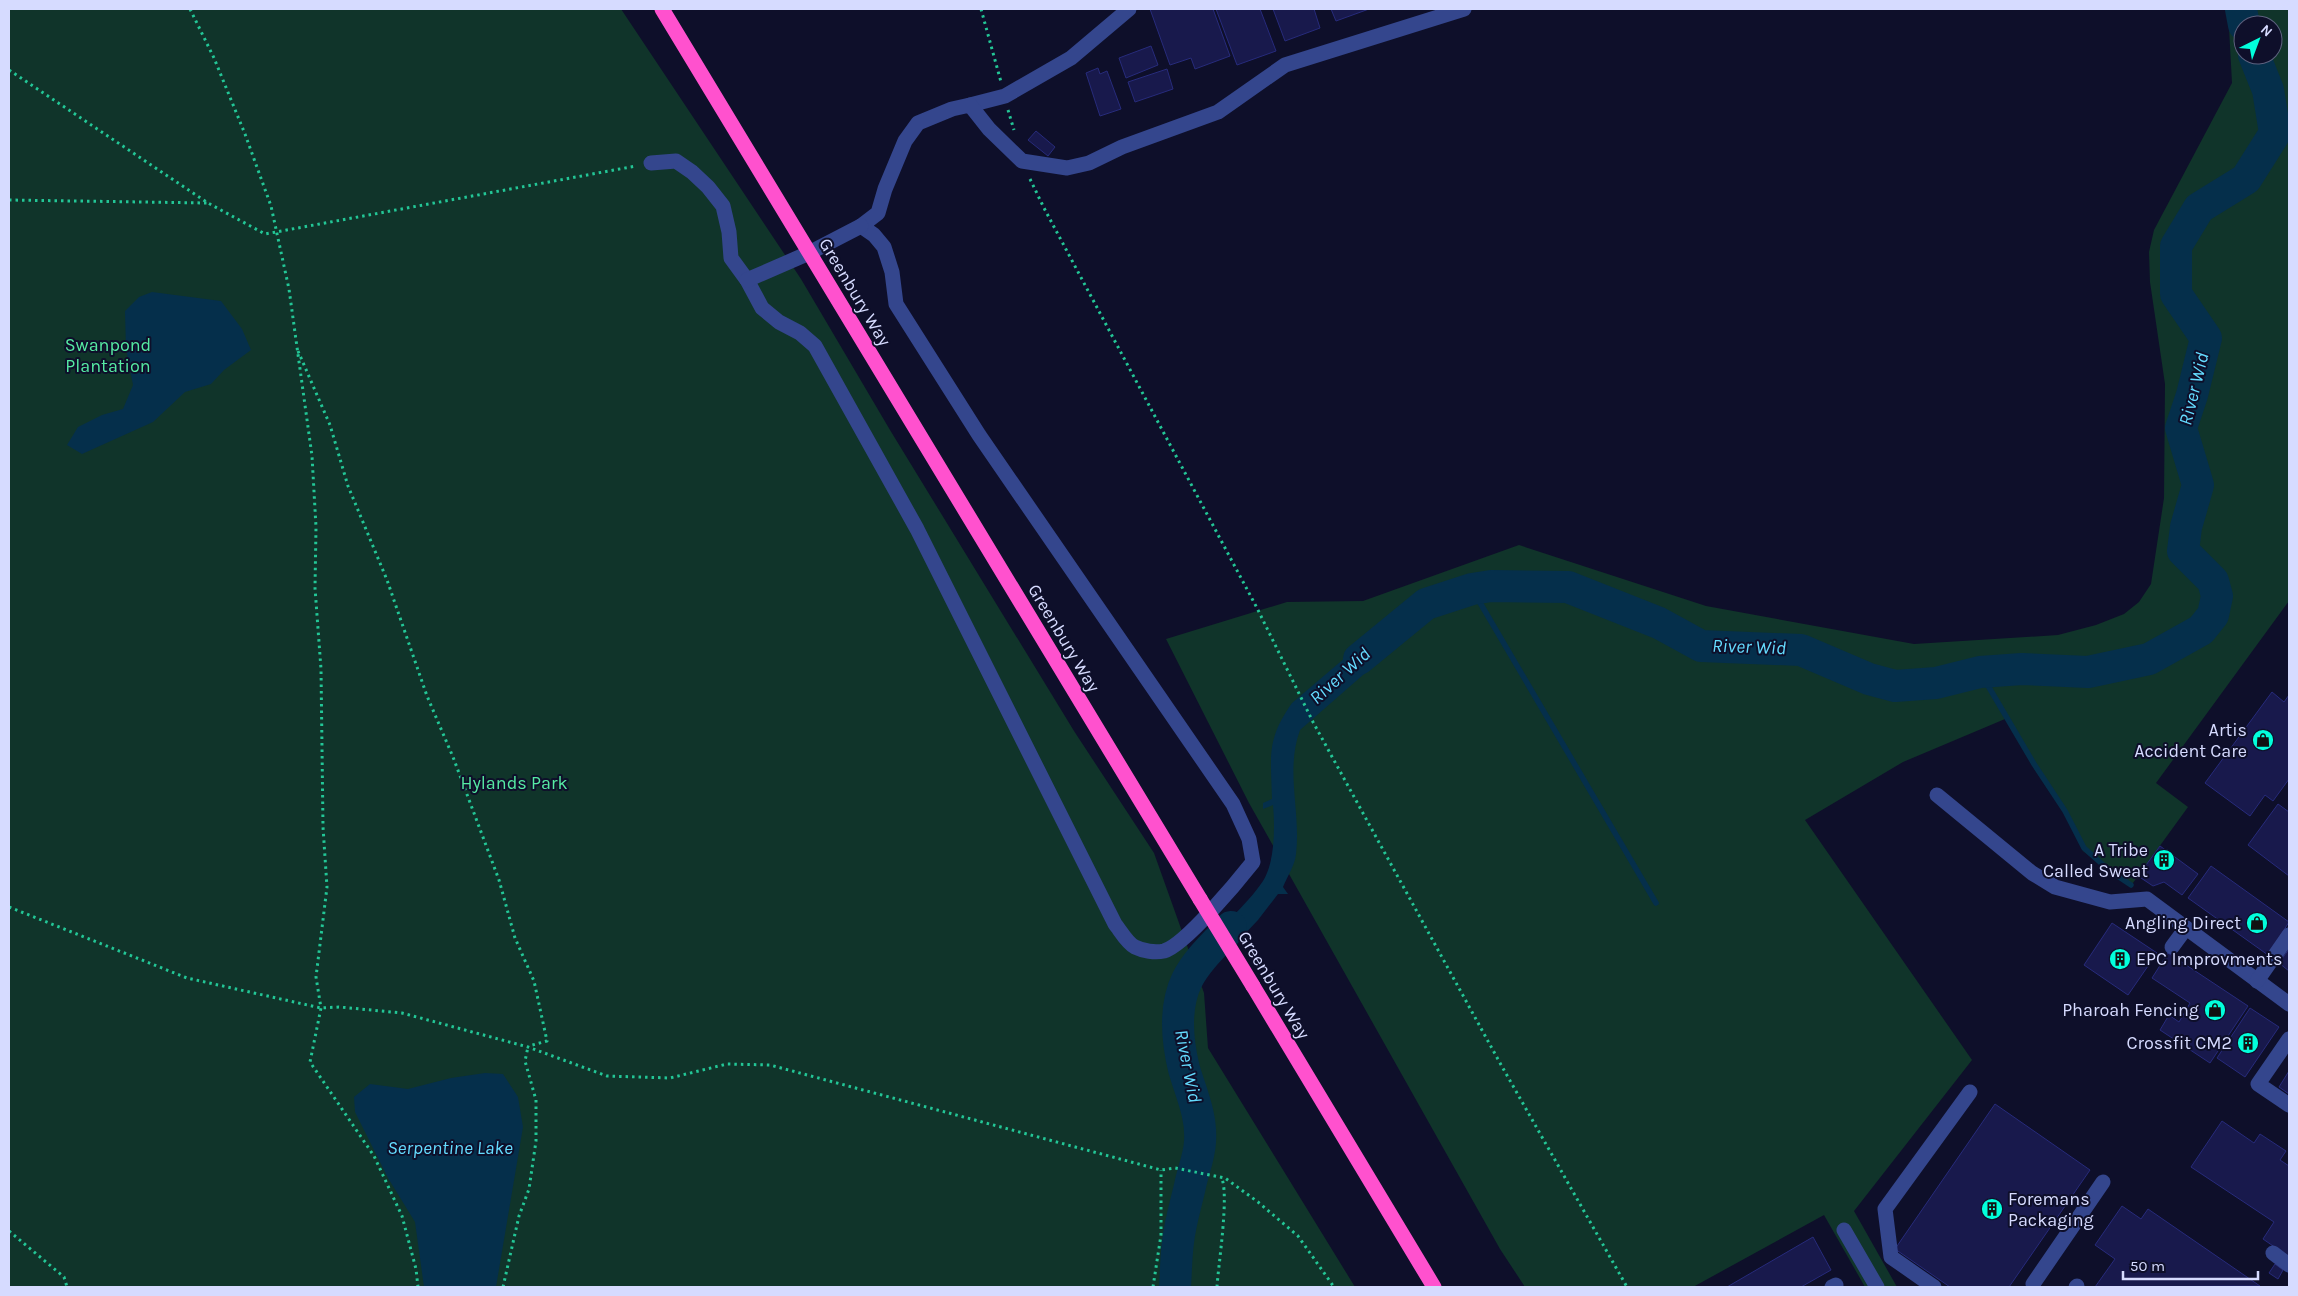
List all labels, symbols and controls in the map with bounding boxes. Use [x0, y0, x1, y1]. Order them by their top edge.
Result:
north arrow [2233, 15, 2283, 65]
text: N [2257, 21, 2276, 40]
street label: Greenbury Way [814, 234, 896, 350]
park label: Swanpond Plantation [65, 334, 151, 377]
water label: River Wid [2174, 350, 2214, 428]
street label: Greenbury Way [1023, 580, 1105, 696]
water label: River Wid [1712, 635, 1786, 659]
water label: River Wid [1305, 643, 1375, 709]
place label: Artis Accident Care [2134, 719, 2247, 762]
shop icon: Artis Accident Care [2251, 728, 2275, 752]
park label: Hylands Park [460, 772, 568, 794]
place label: A Tribe Called Sweat [2043, 839, 2148, 882]
building icon: A Tribe Called Sweat [2152, 848, 2176, 872]
shop icon: Angling Direct [2245, 911, 2269, 935]
place label: Angling Direct [2125, 912, 2241, 934]
street label: Greenbury Way [1233, 927, 1315, 1043]
building icon: EPC Improvments [2108, 947, 2132, 971]
place label: EPC Improvments [2136, 948, 2282, 970]
shop icon: Pharoah Fencing [2203, 998, 2227, 1022]
place label: Pharoah Fencing [2062, 999, 2199, 1021]
water label: River Wid [1170, 1027, 1206, 1105]
building icon: Crossfit CM2 [2236, 1031, 2260, 1055]
place label: Crossfit CM2 [2126, 1032, 2232, 1054]
water label: Serpentine Lake [387, 1137, 513, 1159]
place label: Foremans Packaging [2008, 1188, 2094, 1231]
building icon: Foremans Packaging [1980, 1197, 2004, 1221]
scale bar [2123, 1248, 2258, 1280]
text: 50 m [2130, 1257, 2165, 1275]

